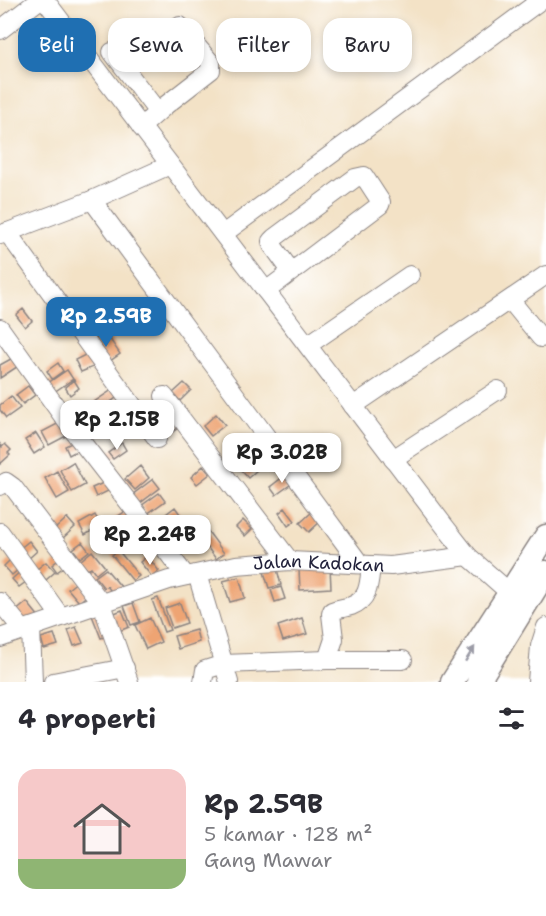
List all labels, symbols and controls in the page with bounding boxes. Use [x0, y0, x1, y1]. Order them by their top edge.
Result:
chip: Beli [18, 18, 96, 72]
chip: Sewa [108, 18, 204, 72]
chip: Filter [216, 18, 311, 72]
chip: Baru [323, 18, 412, 72]
pin: Rp 2.59B [44, 297, 168, 348]
text: Rp 2.59B [60, 303, 152, 329]
pin: Rp 2.15B [55, 400, 179, 451]
text: Rp 2.15B [74, 406, 160, 432]
pin: Rp 3.02B [220, 433, 344, 484]
text: Rp 3.02B [236, 439, 328, 465]
pin: Rp 2.24B [88, 515, 212, 566]
text: Rp 2.24B [104, 521, 196, 547]
street label: Jalan Kadokan [252, 549, 385, 578]
one-way arrow [464, 646, 475, 662]
text: 4 properti [18, 701, 156, 736]
icon: filters [495, 702, 528, 735]
text: Rp 2.59B [204, 786, 323, 821]
icon: home [66, 793, 138, 865]
text: 5 kamar · 128 m² [204, 821, 372, 847]
text: Gang Mawar [204, 847, 332, 873]

